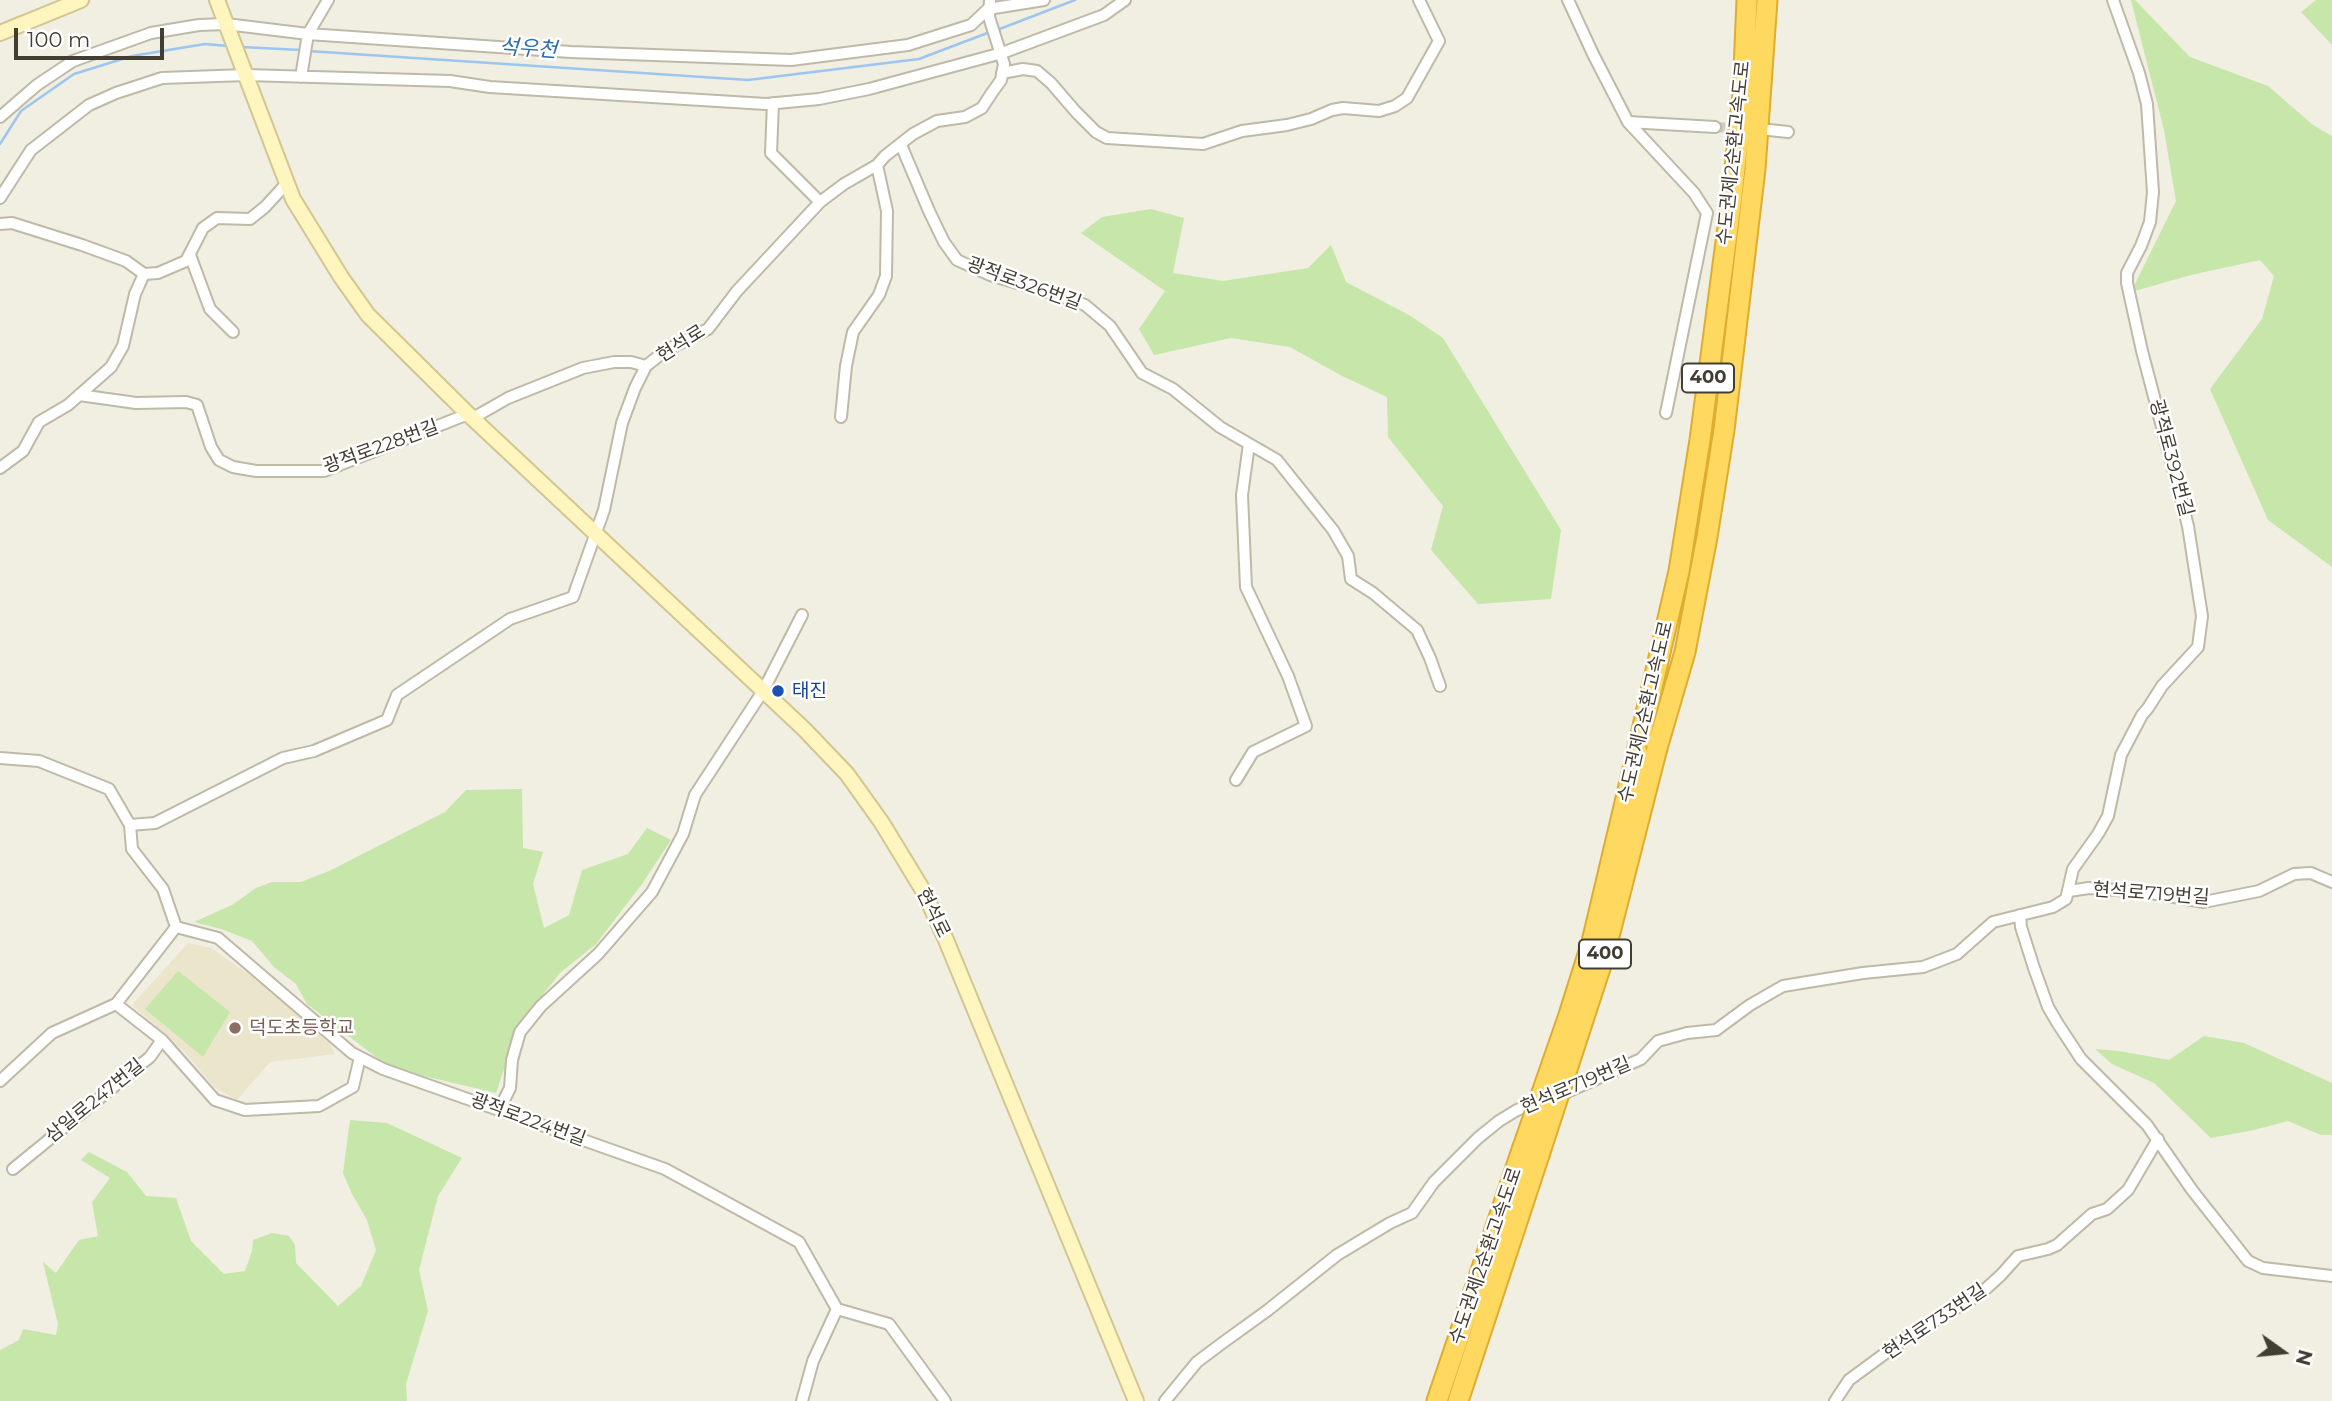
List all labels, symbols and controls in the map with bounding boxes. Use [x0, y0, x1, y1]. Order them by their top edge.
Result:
scale bar [18, 14, 168, 58]
text: 100 m [27, 27, 90, 52]
water label: 석우천 [498, 34, 558, 64]
street label: 수도권제2순환고속도로 [1713, 60, 1755, 246]
street label: 광적로326번길 [964, 253, 1084, 315]
street label: 현석로 [653, 320, 709, 368]
road number: 400 [1682, 364, 1734, 392]
street label: 광적로392번길 [2144, 397, 2198, 519]
street label: 광적로228번길 [320, 416, 442, 478]
street label: 수도권제2순환고속도로 [1614, 619, 1678, 805]
place label: 태진 [792, 680, 827, 702]
marker: 태진 [770, 683, 786, 699]
street label: 현석로719번길 [2092, 879, 2210, 909]
street label: 현석로 [911, 884, 955, 942]
road number: 400 [1579, 939, 1631, 968]
place label: 덕도초등학교 [249, 1017, 354, 1039]
marker: 덕도초등학교 [227, 1020, 243, 1036]
street label: 현석로719번길 [1518, 1053, 1634, 1119]
street label: 삼일로247번길 [41, 1054, 149, 1148]
street label: 광적로224번길 [467, 1089, 589, 1151]
street label: 수도권제2순환고속도로 [1445, 1165, 1527, 1347]
street label: 현석로733번길 [1879, 1279, 1991, 1365]
north arrow [2248, 1317, 2318, 1387]
text: N [2291, 1347, 2317, 1368]

